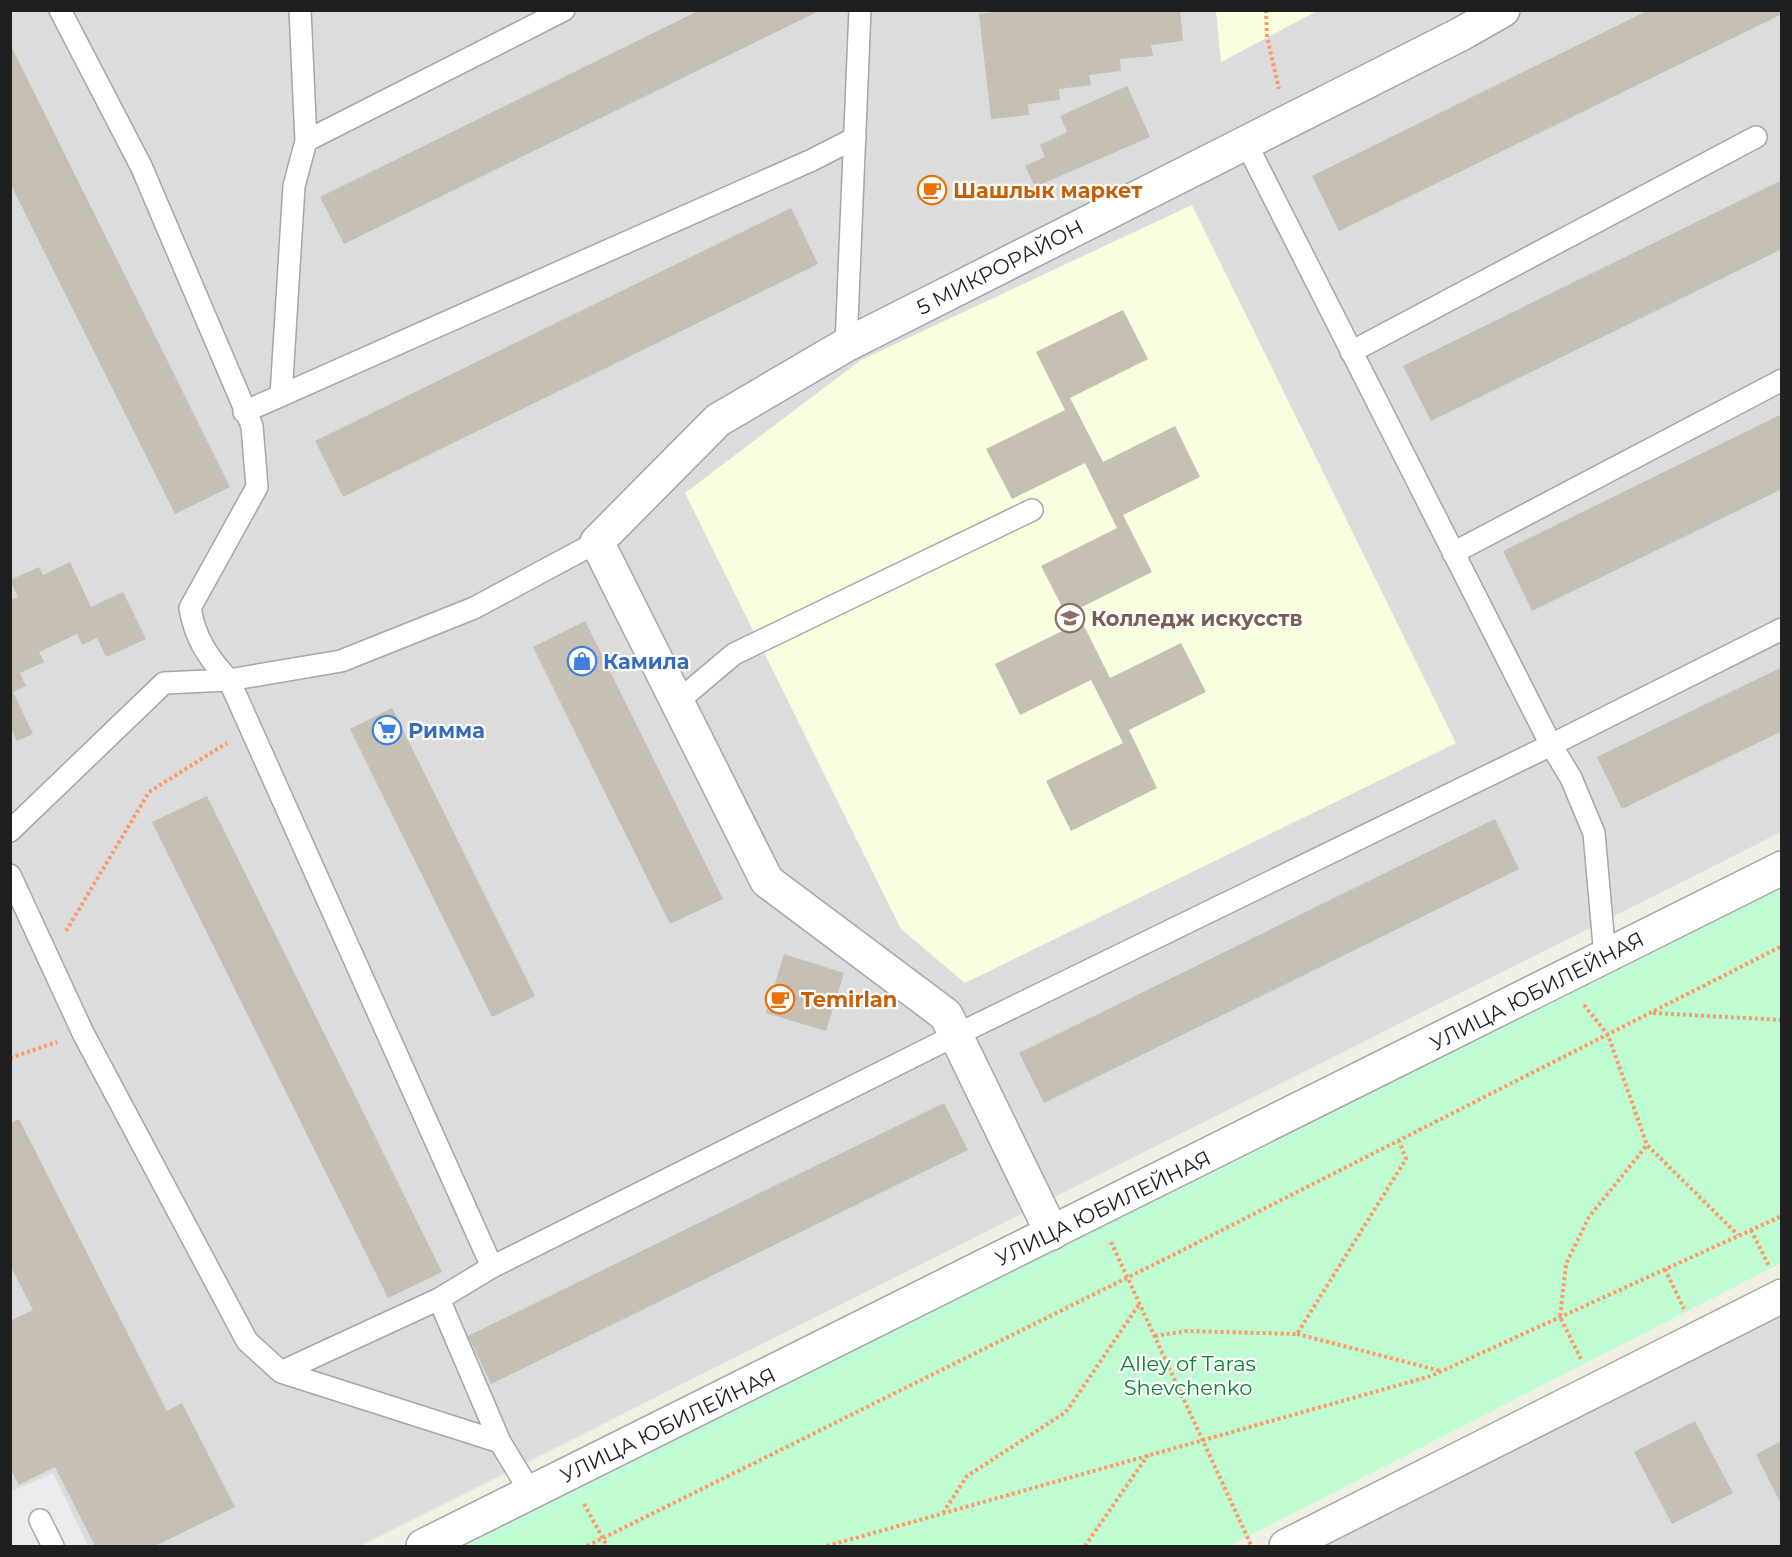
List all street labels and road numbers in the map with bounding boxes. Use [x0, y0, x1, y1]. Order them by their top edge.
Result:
street label: 5 МИКРОРАЙОН [912, 214, 1088, 320]
street label: УЛИЦА ЮБИЛЕЙНАЯ [1426, 926, 1648, 1056]
street label: УЛИЦА ЮБИЛЕЙНАЯ [991, 1145, 1215, 1271]
street label: УЛИЦА ЮБИЛЕЙНАЯ [556, 1362, 780, 1488]

